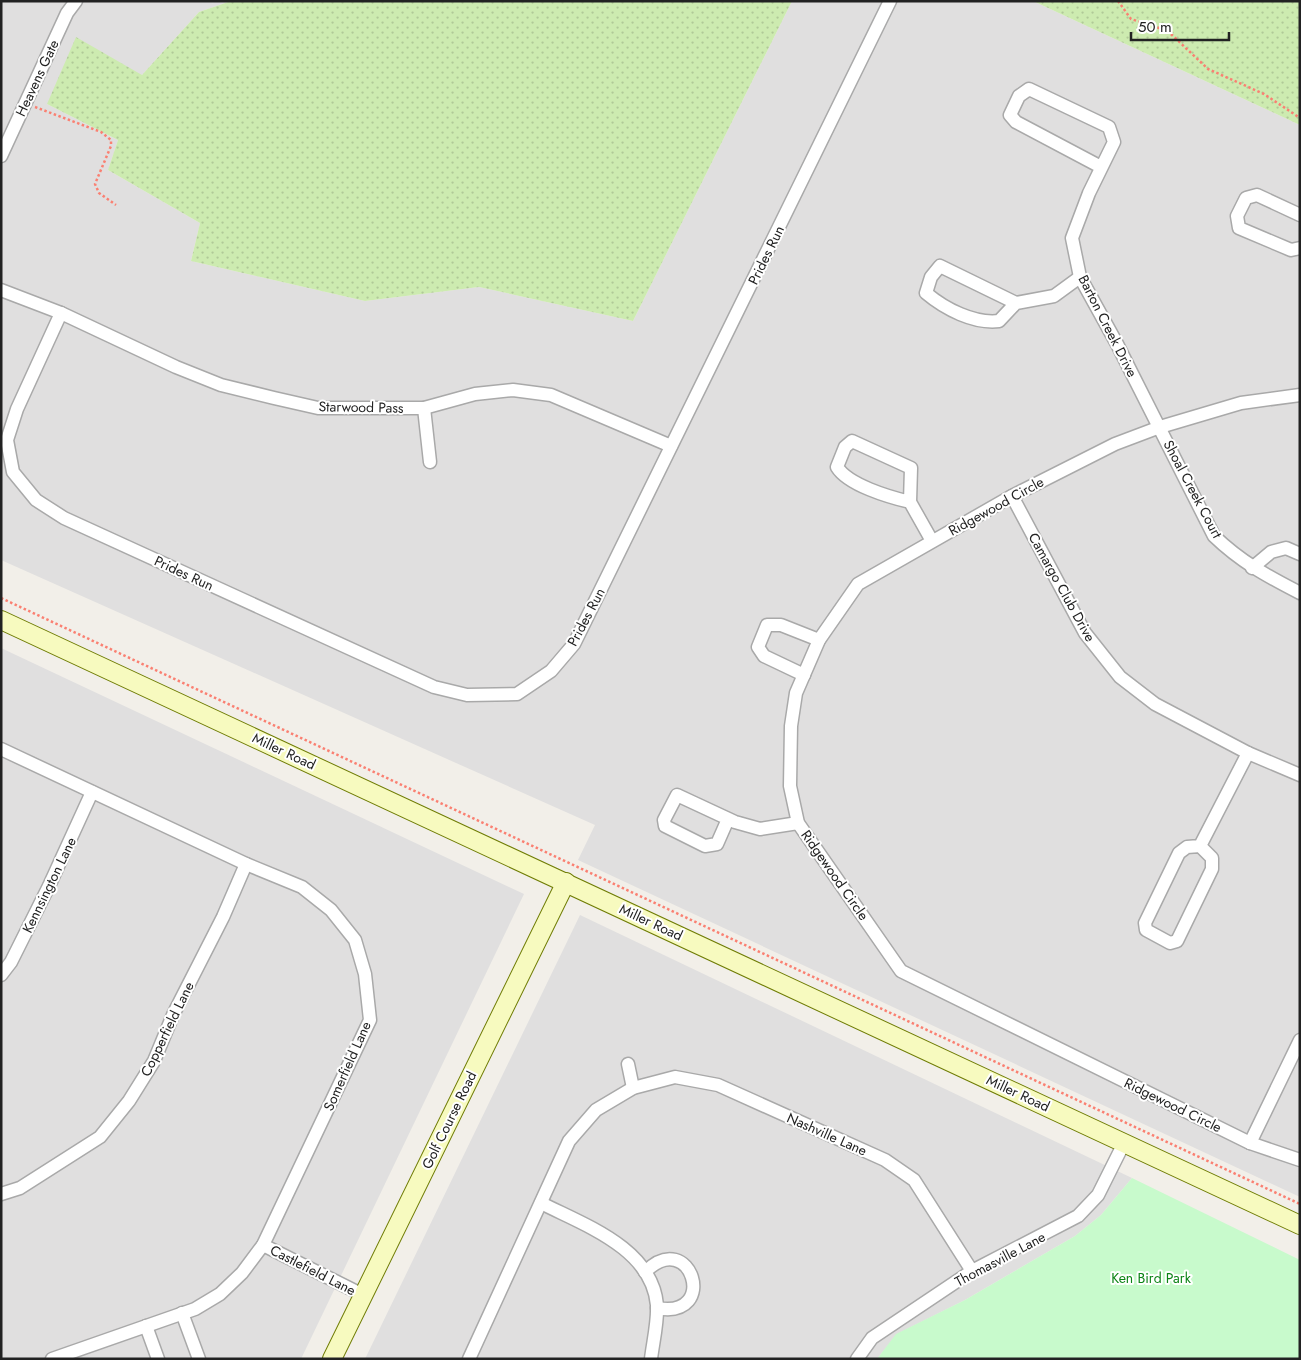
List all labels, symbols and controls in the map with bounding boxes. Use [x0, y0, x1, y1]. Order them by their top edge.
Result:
scale bar [1131, 10, 1228, 42]
text: 50 m [1138, 16, 1172, 38]
street label: Heavens Gate [11, 36, 63, 120]
street label: Prides Run [743, 222, 789, 288]
street label: Barton Creek Drive [1074, 272, 1142, 380]
street label: Starwood Pass [318, 396, 404, 418]
street label: Shoal Creek Court [1159, 436, 1228, 542]
street label: Ridgewood Circle [945, 472, 1047, 540]
street label: Camargo Club Drive [1024, 529, 1100, 645]
street label: Prides Run [151, 551, 217, 595]
street label: Prides Run [562, 584, 610, 650]
street label: Miller Road [249, 728, 319, 774]
street label: Ridgewood Circle [796, 826, 874, 924]
street label: Kennsington Lane [17, 834, 81, 936]
street label: Miller Road [616, 899, 686, 945]
street label: Copperfield Lane [135, 978, 199, 1080]
street label: Somerfield Lane [318, 1018, 376, 1114]
street label: Golf Course Road [417, 1068, 481, 1172]
street label: Miller Road [983, 1070, 1053, 1116]
street label: Ridgewood Circle [1121, 1073, 1225, 1137]
street label: Nashville Lane [784, 1107, 870, 1161]
street label: Thomasville Lane [951, 1227, 1049, 1291]
street label: Castlefield Lane [267, 1240, 359, 1300]
park label: Ken Bird Park [1111, 1268, 1192, 1288]

